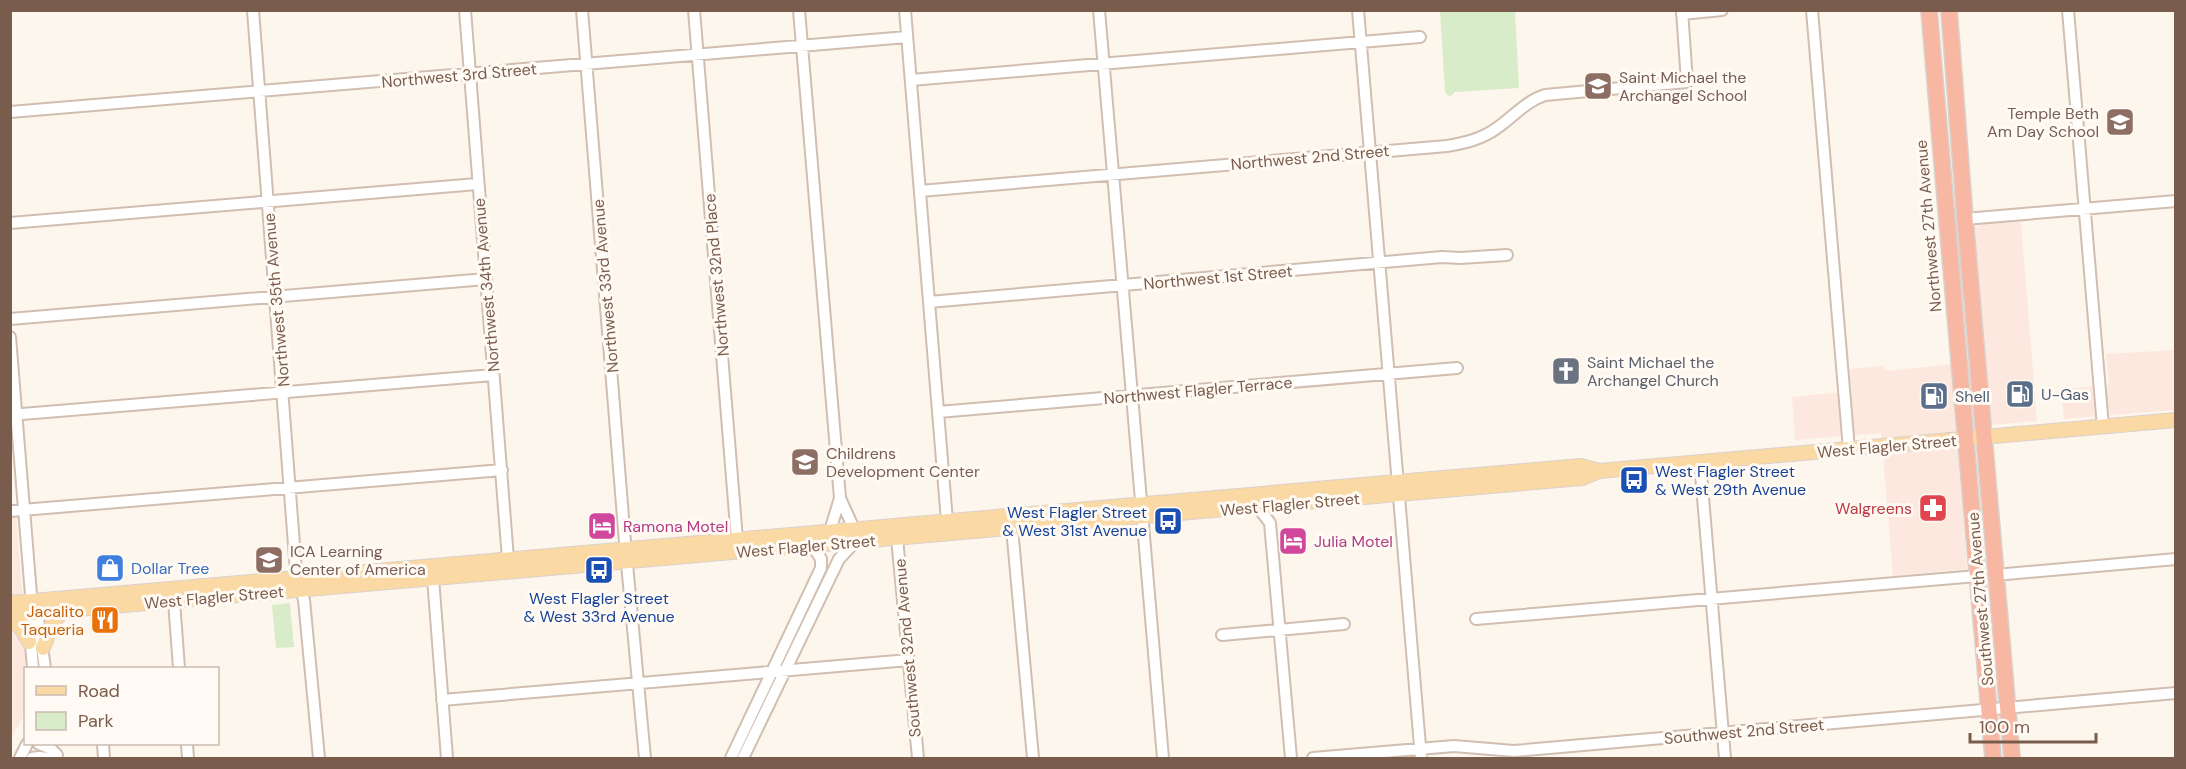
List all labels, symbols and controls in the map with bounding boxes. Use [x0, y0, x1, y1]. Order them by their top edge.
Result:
street label: Northwest 3rd Street [381, 58, 538, 93]
place label: Saint Michael the Archangel School [1619, 67, 1747, 106]
school or university icon: Saint Michael the Archangel School [1582, 70, 1614, 102]
place label: Temple Beth Am Day School [1987, 103, 2099, 142]
school or university icon: Temple Beth Am Day School [2104, 106, 2136, 138]
street label: Northwest 27th Avenue [1911, 139, 1946, 313]
street label: Northwest 2nd Street [1230, 140, 1390, 175]
street label: Northwest 32nd Place [699, 193, 734, 357]
street label: Northwest 34th Avenue [468, 197, 505, 373]
street label: Northwest 33rd Avenue [587, 198, 624, 374]
street label: Northwest 35th Avenue [258, 212, 295, 388]
street label: Northwest 1st Street [1143, 261, 1294, 294]
place label: Saint Michael the Archangel Church [1587, 352, 1719, 391]
church icon: Saint Michael the Archangel Church [1550, 355, 1582, 387]
street label: Northwest Flagler Terrace [1103, 372, 1293, 409]
fuel station icon: U-Gas [2004, 378, 2036, 410]
fuel station icon: Shell [1918, 380, 1950, 412]
place label: U-Gas [2041, 384, 2089, 405]
place label: Shell [1955, 386, 1990, 407]
street label: West Flagler Street [1816, 430, 1958, 463]
place label: Childrens Development Center [826, 443, 980, 482]
school or university icon: Childrens Development Center [789, 446, 821, 478]
place label: West Flagler Street & West 29th Avenue [1655, 461, 1806, 500]
bus stop icon: West Flagler Street & West 29th Avenue [1618, 464, 1650, 496]
street label: West Flagler Street [1219, 488, 1361, 521]
pharmacy icon: Walgreens [1917, 492, 1949, 524]
place label: Walgreens [1835, 498, 1912, 519]
place label: West Flagler Street & West 31st Avenue [1002, 502, 1147, 541]
bus stop icon: West Flagler Street & West 31st Avenue [1152, 505, 1184, 537]
hotel icon: Ramona Motel [586, 510, 618, 542]
street label: Southwest 27th Avenue [1962, 511, 1999, 687]
place label: Ramona Motel [623, 516, 728, 537]
hotel icon: Julia Motel [1277, 525, 1309, 557]
street label: West Flagler Street [735, 530, 877, 563]
place label: Julia Motel [1314, 531, 1393, 552]
place label: ICA Learning Center of America [290, 541, 426, 580]
school or university icon: ICA Learning Center of America [253, 544, 285, 576]
shop icon: Dollar Tree [94, 552, 126, 584]
bus stop icon: West Flagler Street & West 33rd Avenue [583, 554, 615, 586]
place label: Dollar Tree [131, 558, 209, 579]
street label: Southwest 32nd Avenue [889, 558, 926, 738]
street label: West Flagler Street [143, 581, 285, 614]
place label: West Flagler Street & West 33rd Avenue [523, 588, 675, 627]
place label: Jacalito Taqueria [21, 601, 84, 640]
restaurant icon: Jacalito Taqueria [89, 604, 121, 636]
legend [24, 667, 219, 745]
text: Road [78, 679, 120, 703]
scale bar [1970, 706, 2096, 744]
text: Park [78, 709, 114, 733]
street label: Southwest 2nd Street [1663, 714, 1825, 749]
text: 100 m [1979, 715, 2030, 739]

